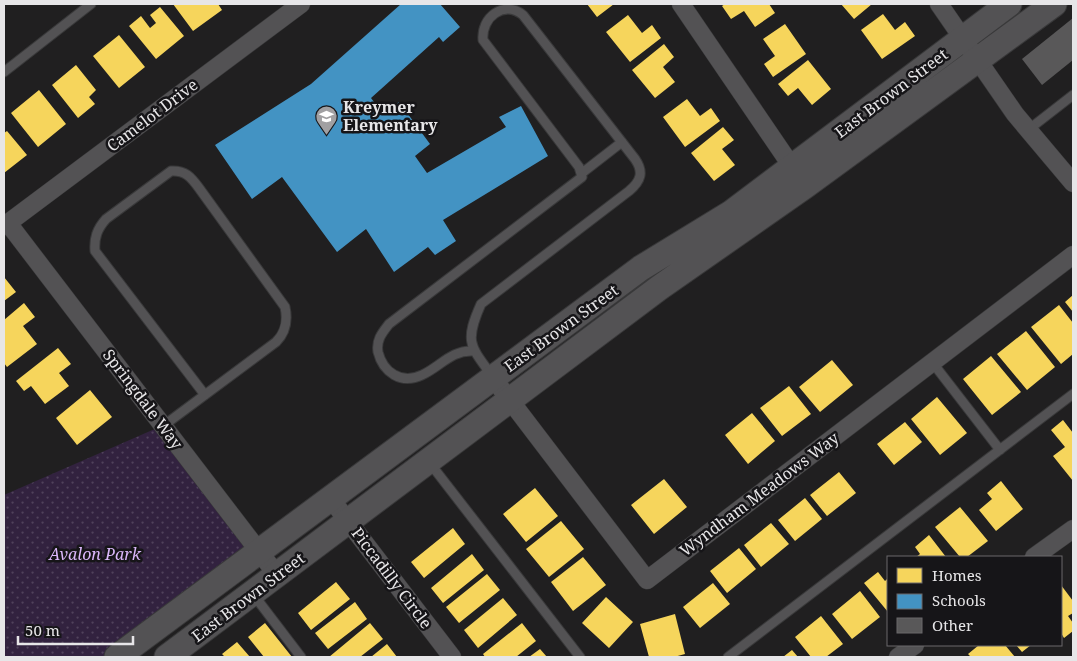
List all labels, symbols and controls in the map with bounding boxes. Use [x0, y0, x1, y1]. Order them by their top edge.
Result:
street label: East Brown Street [830, 43, 952, 143]
street label: Camelot Drive [102, 74, 202, 156]
place label: Kreymer Elementary [343, 96, 438, 136]
school or university icon: Kreymer Elementary [315, 104, 339, 135]
street label: East Brown Street [499, 279, 623, 377]
street label: Springdale Way [98, 344, 188, 454]
street label: Wyndham Meadows Way [675, 426, 844, 561]
street label: Piccadilly Circle [347, 523, 437, 633]
park label: Avalon Park [48, 543, 142, 565]
street label: East Brown Street [187, 547, 309, 647]
legend [887, 556, 1062, 646]
text: Homes [932, 565, 982, 585]
text: Schools [932, 590, 986, 610]
scale bar [18, 614, 132, 646]
text: Other [932, 615, 973, 635]
text: 50 m [25, 620, 60, 640]

